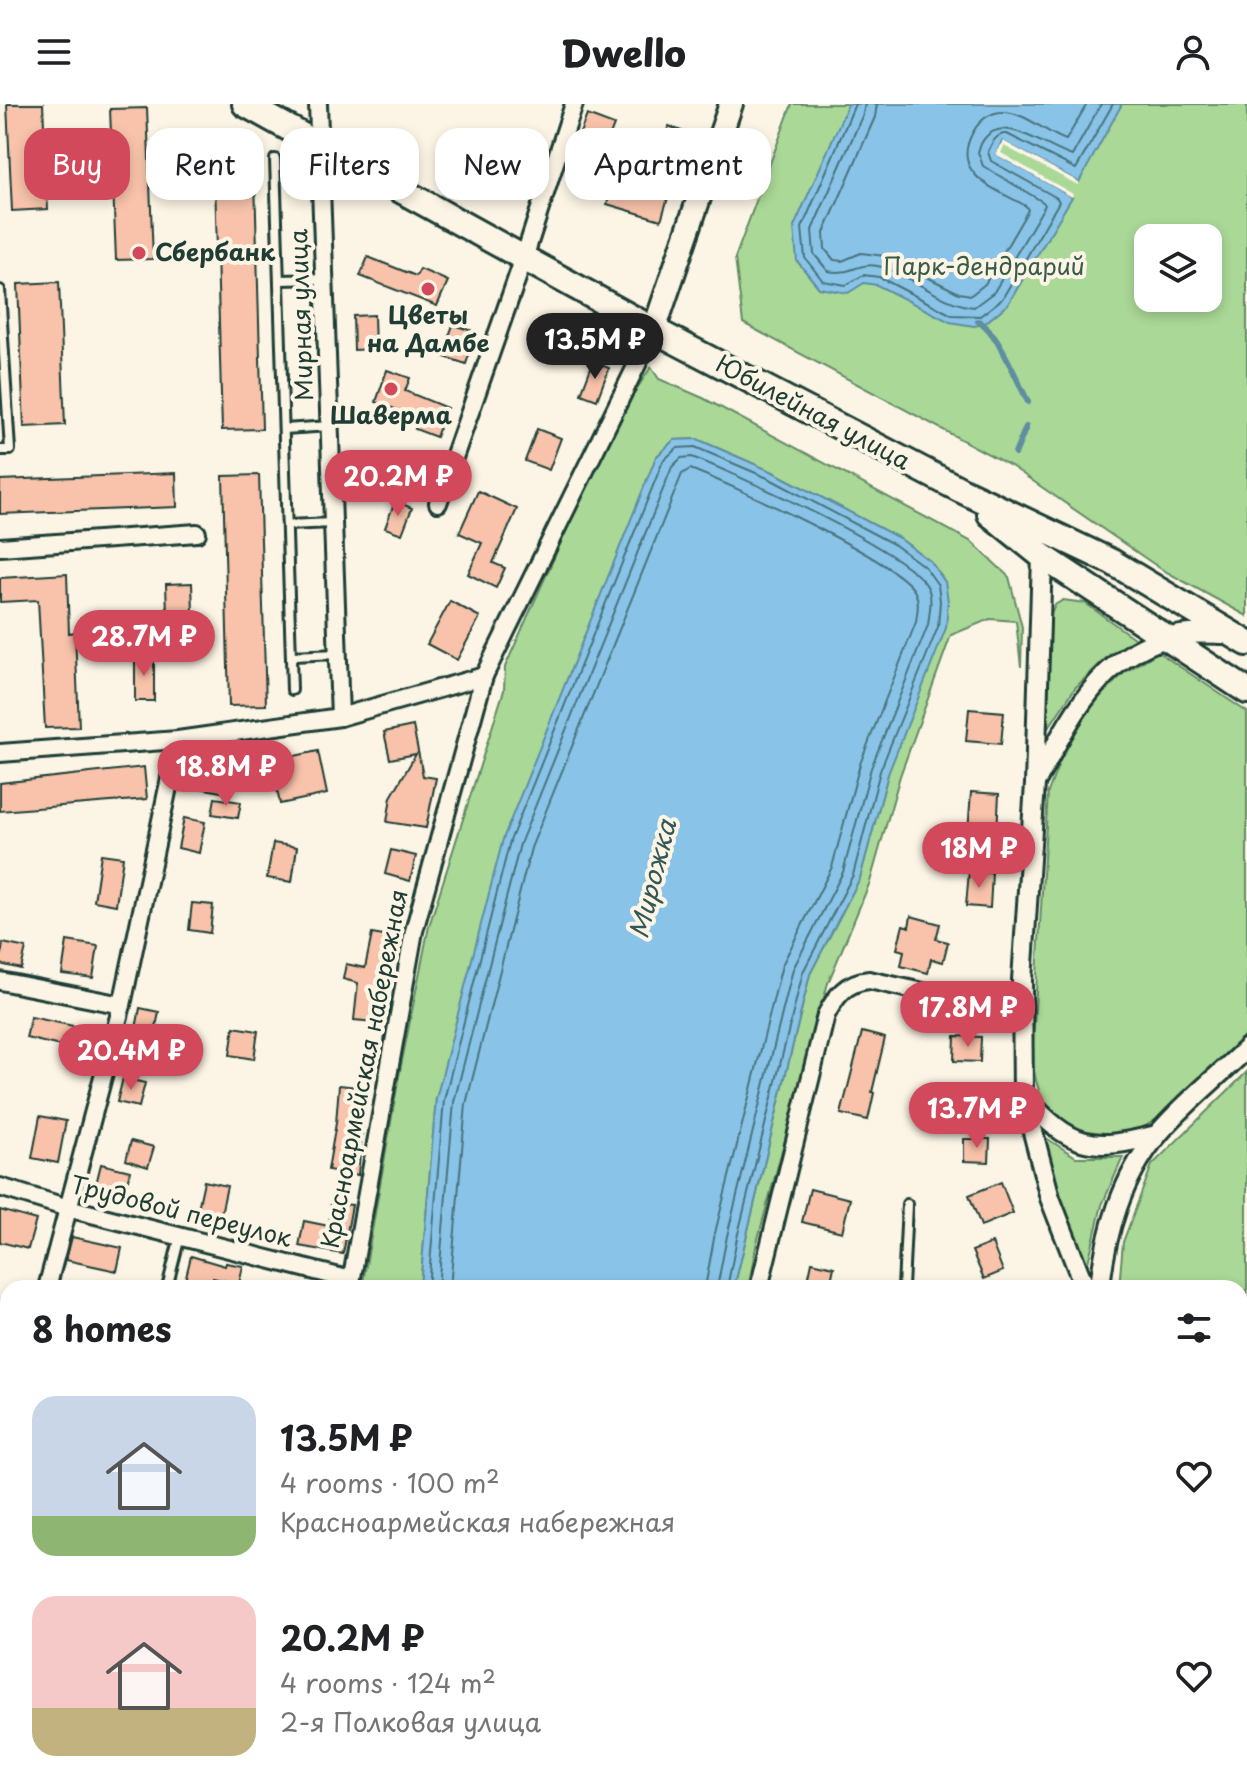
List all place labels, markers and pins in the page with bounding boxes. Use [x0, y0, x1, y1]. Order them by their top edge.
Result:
place label: Сбербанк [155, 233, 276, 269]
marker: Сбербанк [130, 244, 148, 262]
marker: Цветы на Дамбе [419, 280, 437, 298]
place label: Цветы на Дамбе [367, 296, 489, 360]
pin: 13.5M ₽ [521, 313, 669, 381]
marker: Шаверма [382, 380, 400, 398]
place label: Шаверма [330, 396, 453, 432]
pin: 20.2M ₽ [324, 450, 472, 518]
pin: 28.7M ₽ [70, 610, 218, 678]
pin: 18.8M ₽ [152, 740, 300, 808]
pin: 18M ₽ [923, 822, 1035, 890]
pin: 17.8M ₽ [894, 981, 1042, 1049]
pin: 20.4M ₽ [57, 1024, 205, 1092]
pin: 13.7M ₽ [903, 1082, 1051, 1150]

